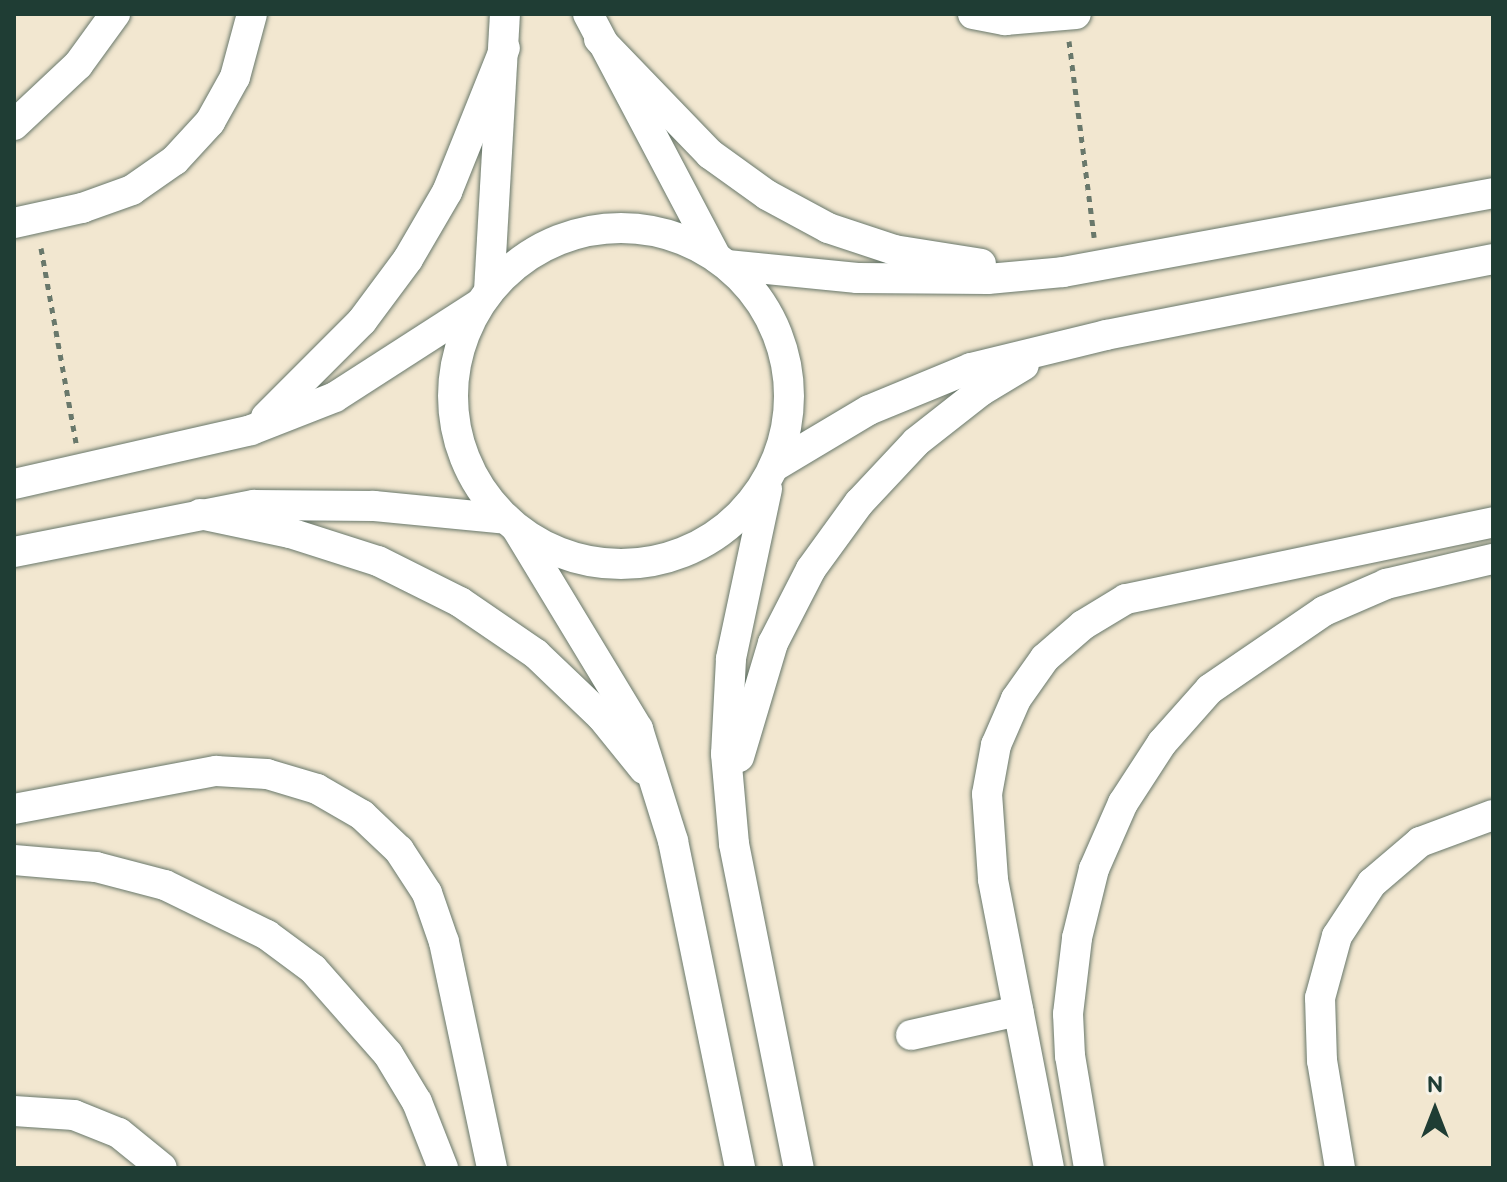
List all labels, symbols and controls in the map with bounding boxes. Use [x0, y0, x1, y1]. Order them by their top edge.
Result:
north arrow [1395, 1070, 1475, 1150]
text: N [1427, 1072, 1443, 1099]

